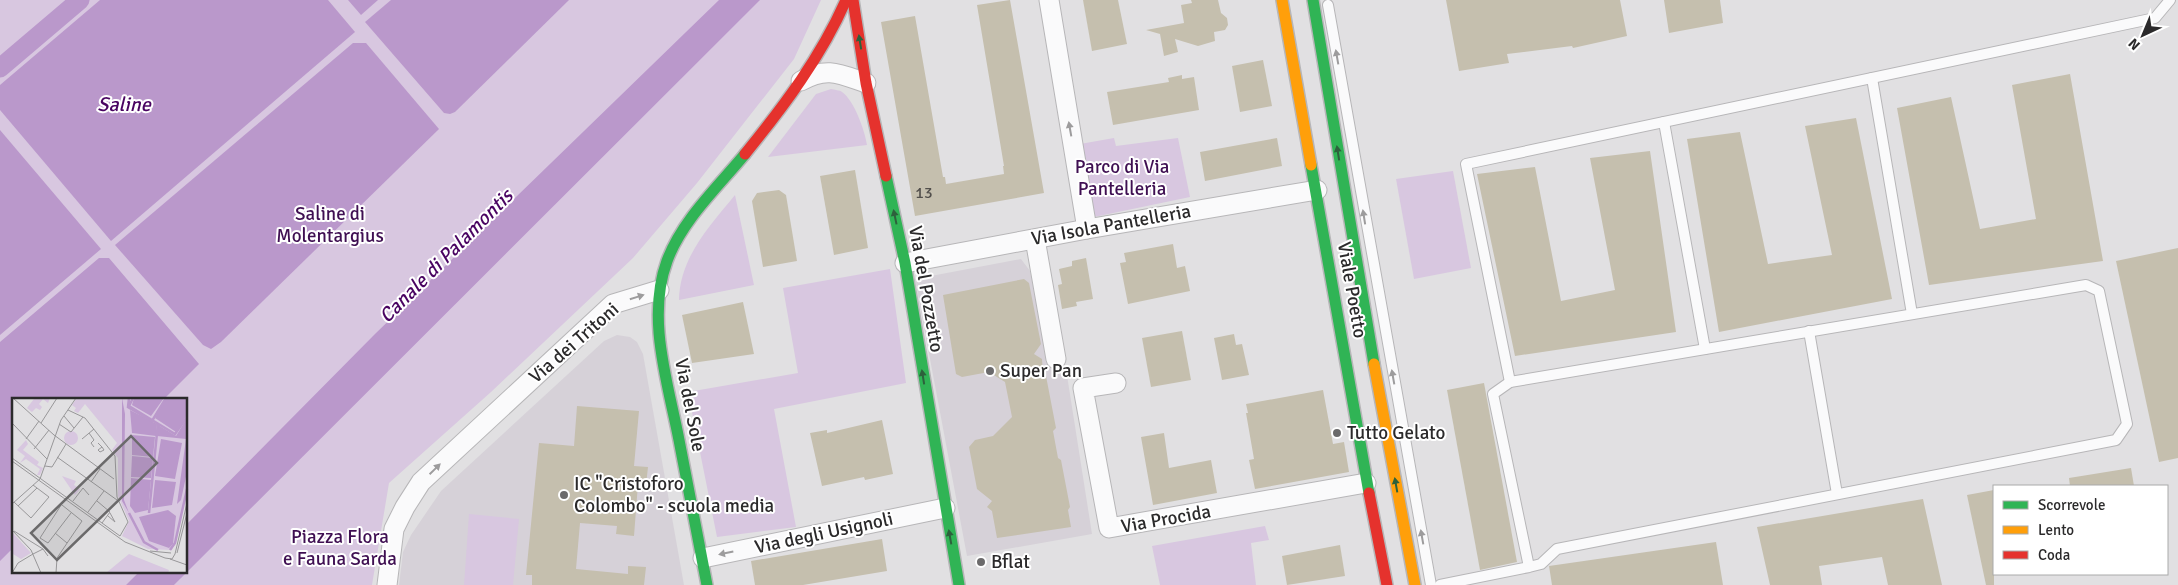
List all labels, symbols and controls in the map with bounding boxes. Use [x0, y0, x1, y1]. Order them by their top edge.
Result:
north arrow [2118, 10, 2168, 60]
one-way arrow [855, 33, 863, 49]
text: N [2125, 34, 2144, 53]
one-way arrow [1333, 49, 1341, 65]
water label: Saline [97, 92, 152, 117]
one-way arrow [1066, 121, 1074, 137]
one-way arrow [1334, 145, 1342, 161]
park label: Parco di Via Pantelleria [1075, 155, 1169, 201]
water label: Canale di Palamontis [374, 182, 520, 328]
house number: 13 [915, 183, 933, 203]
street label: Via Isola Pantelleria [1029, 199, 1193, 251]
park label: Saline di Molentargius [276, 202, 384, 248]
one-way arrow [890, 208, 898, 224]
one-way arrow [1360, 209, 1368, 225]
street label: Via del Pozzetto [903, 224, 949, 354]
street label: Viale Poetto [1332, 240, 1372, 340]
one-way arrow [629, 292, 644, 300]
street label: Via dei Tritoni [524, 297, 624, 389]
street label: Via del Sole [669, 356, 711, 454]
place label: Super Pan [1000, 359, 1082, 383]
marker: Super Pan [984, 365, 996, 377]
one-way arrow [919, 368, 927, 384]
one-way arrow [1388, 369, 1396, 385]
inset map [12, 398, 188, 572]
place label: Tutto Gelato [1347, 421, 1446, 445]
marker: Tutto Gelato [1331, 427, 1343, 439]
one-way arrow [429, 463, 441, 475]
place label: IC "Cristoforo Colombo" - scuola media [574, 472, 774, 518]
one-way arrow [1392, 477, 1400, 493]
legend [1993, 485, 2168, 575]
marker: IC "Cristoforo Colombo" - scuola media [558, 489, 570, 501]
text: Scorrevole [2038, 496, 2105, 514]
street label: Via Procida [1119, 499, 1213, 539]
street label: Via degli Usignoli [753, 507, 895, 559]
text: Lento [2038, 521, 2074, 539]
park label: Piazza Flora e Fauna Sarda [283, 525, 397, 571]
one-way arrow [946, 529, 954, 545]
one-way arrow [1417, 529, 1425, 545]
text: Coda [2038, 546, 2070, 564]
one-way arrow [718, 549, 734, 557]
place label: Bflat [991, 550, 1030, 574]
marker: Bflat [975, 556, 987, 568]

